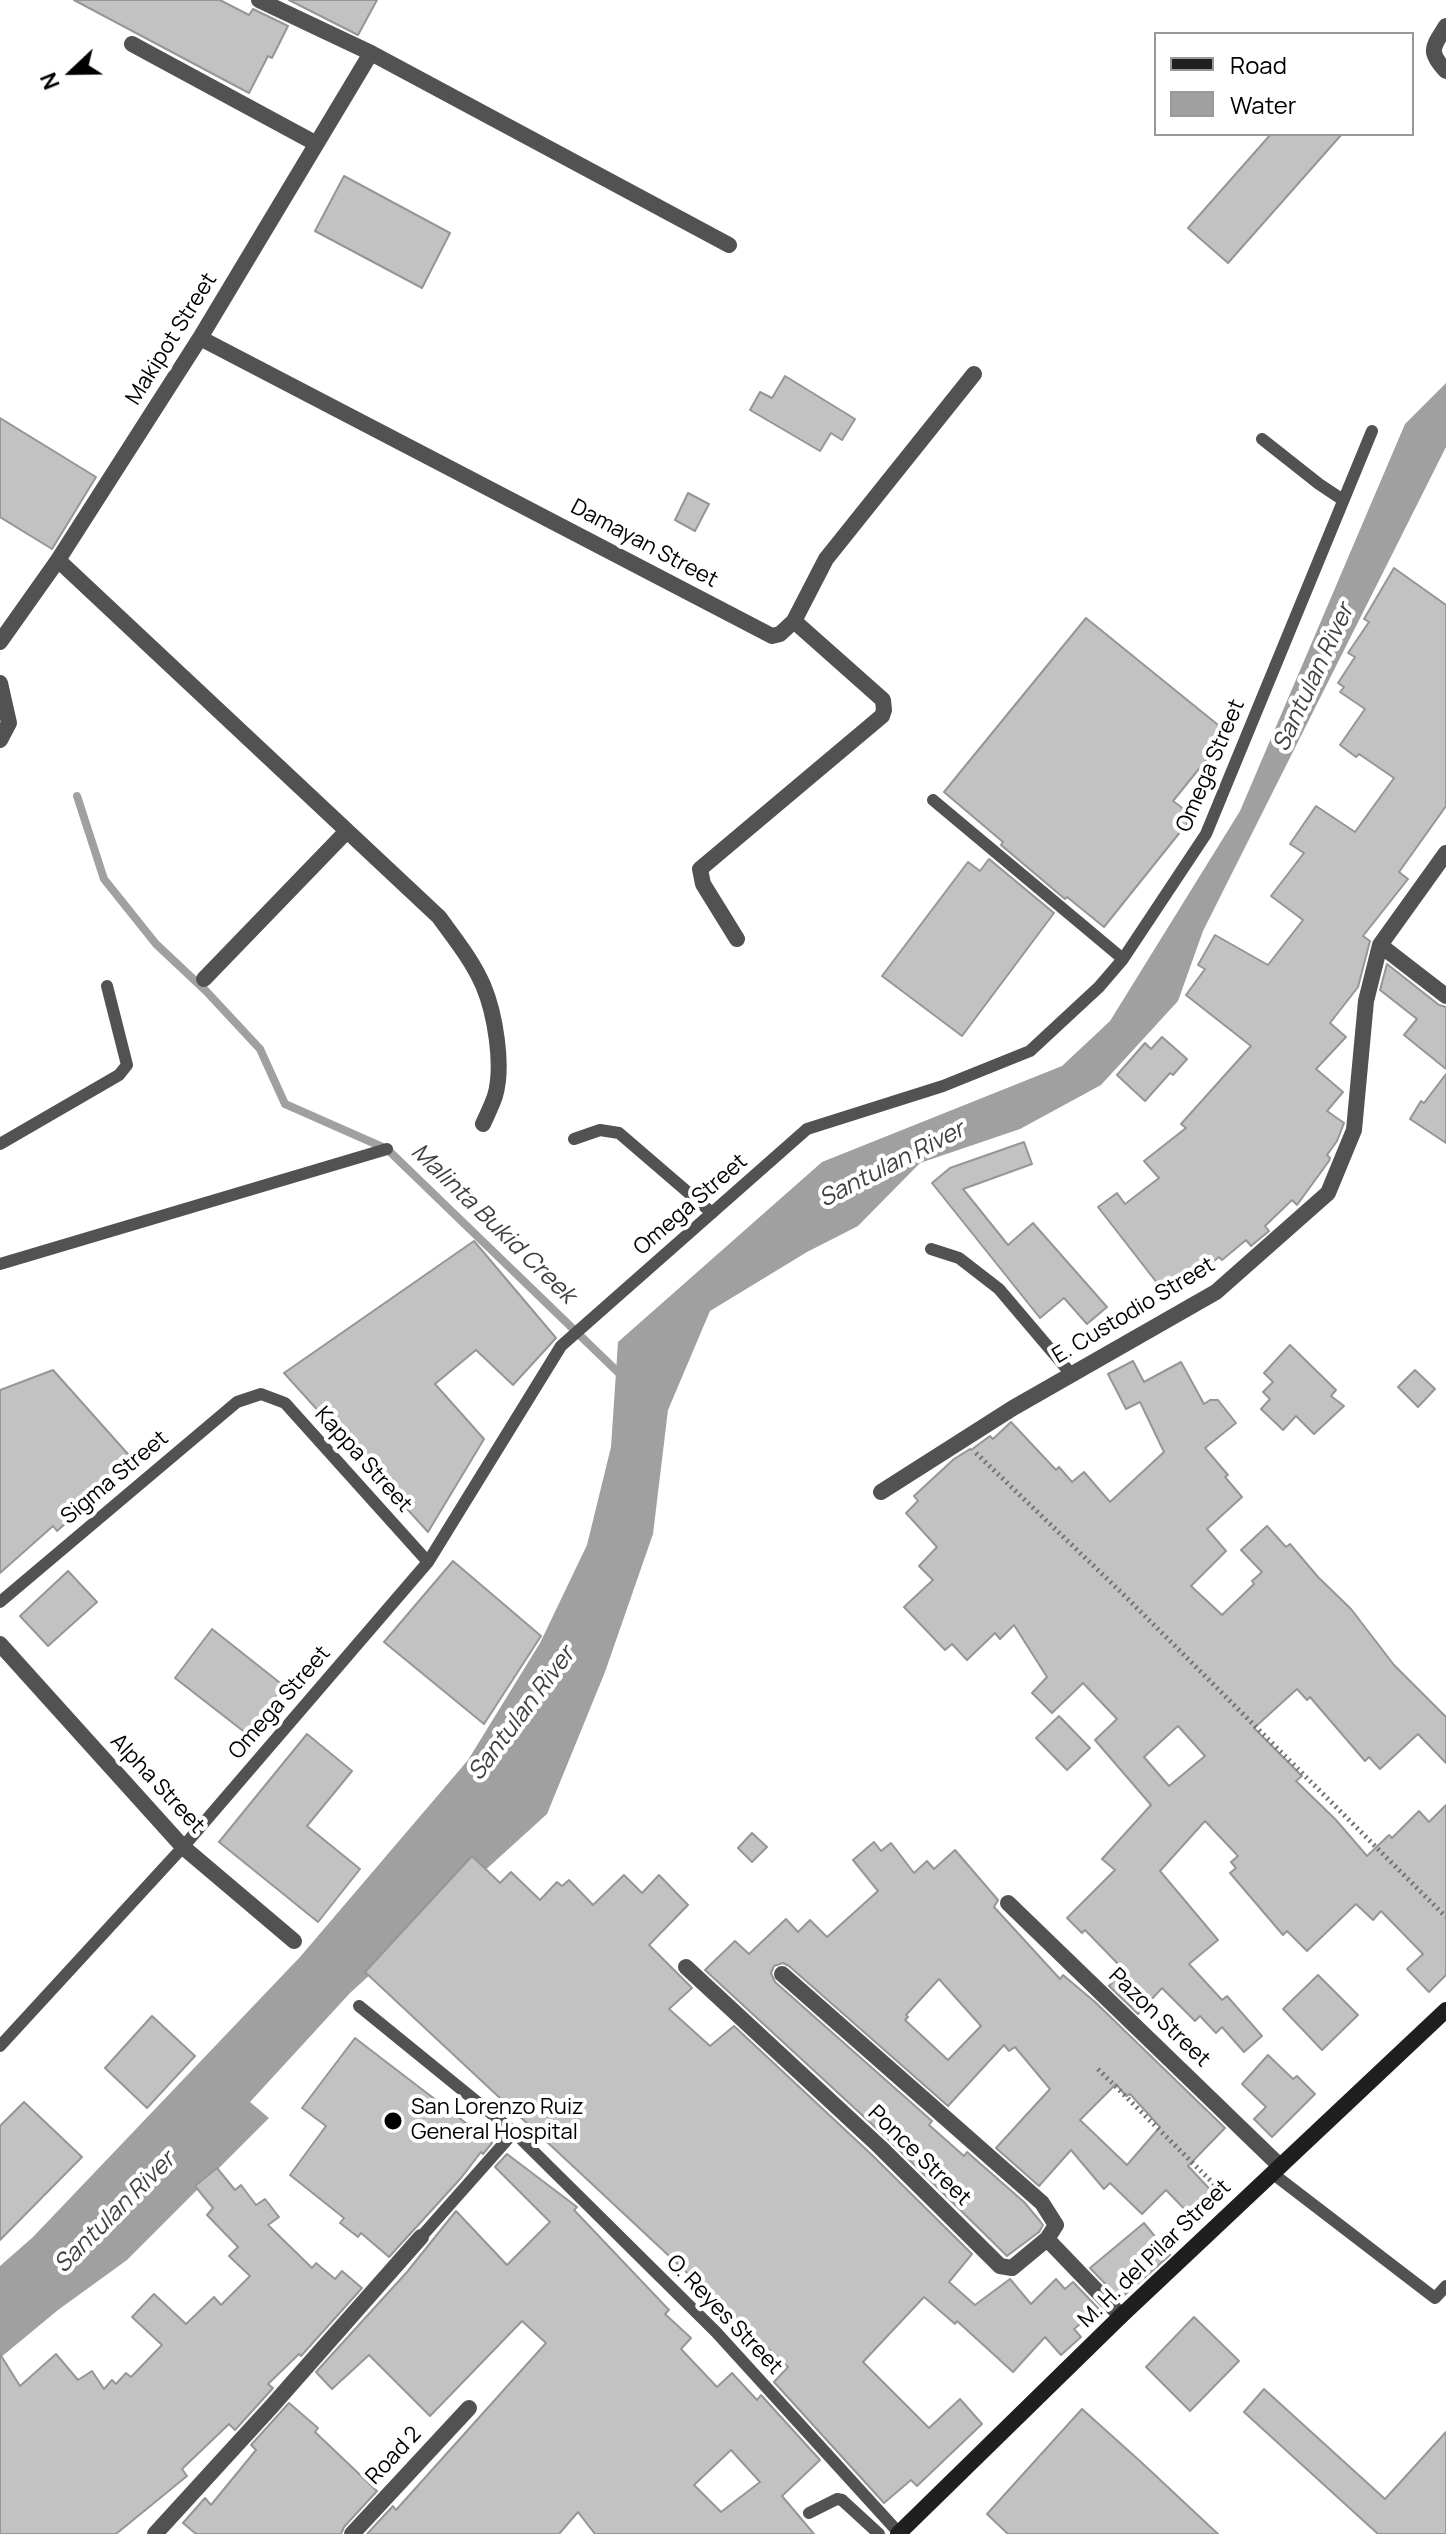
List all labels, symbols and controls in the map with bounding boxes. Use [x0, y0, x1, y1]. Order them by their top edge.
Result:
north arrow [32, 32, 112, 112]
legend [1154, 32, 1414, 136]
text: Road [1230, 48, 1287, 81]
text: N [33, 68, 67, 94]
text: Water [1230, 88, 1297, 121]
street label: Makipot Street [121, 268, 223, 410]
street label: Damayan Street [566, 494, 722, 594]
water label: Santulan River [1267, 600, 1361, 756]
street label: Omega Street [1171, 696, 1251, 836]
water label: Santulan River [814, 1116, 970, 1214]
water label: Malinta Bukid Creek [405, 1138, 581, 1310]
street label: Omega Street [629, 1149, 753, 1261]
street label: E. Custodio Street [1048, 1252, 1220, 1370]
street label: Kappa Street [309, 1402, 417, 1518]
street label: Sigma Street [56, 1426, 174, 1530]
street label: Omega Street [224, 1641, 336, 1765]
water label: Santulan River [463, 1642, 581, 1786]
street label: Alpha Street [104, 1729, 210, 1839]
street label: Pazon Street [1103, 1963, 1215, 2073]
place label: San Lorenzo Ruiz General Hospital [411, 2095, 584, 2146]
street label: Ponce Street [862, 2100, 976, 2212]
marker: San Lorenzo Ruiz General Hospital [382, 2110, 404, 2132]
water label: Santulan River [48, 2146, 182, 2280]
street label: M. H. del Pilar Street [1073, 2174, 1237, 2334]
street label: O. Reyes Street [660, 2250, 788, 2380]
street label: Road 2 [361, 2422, 427, 2490]

